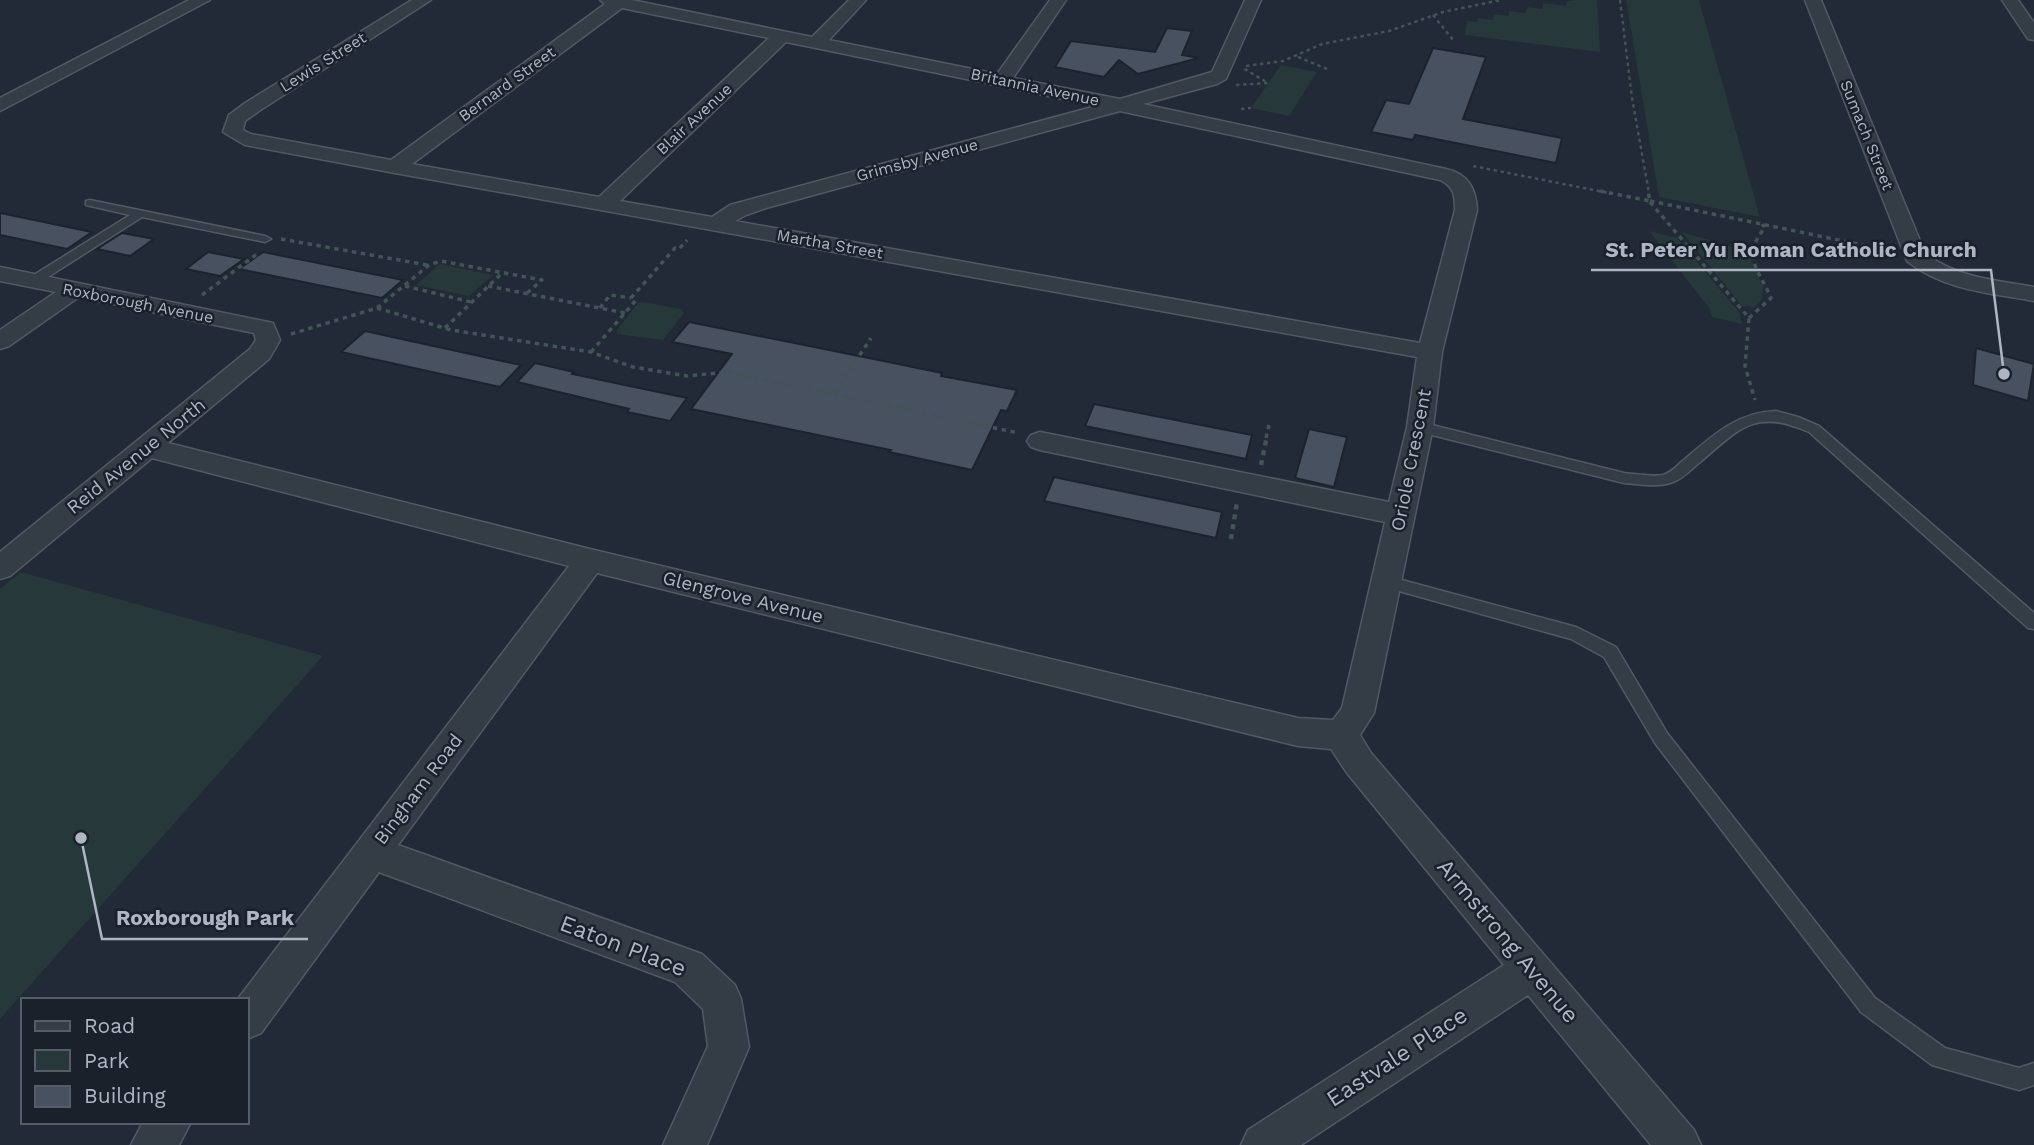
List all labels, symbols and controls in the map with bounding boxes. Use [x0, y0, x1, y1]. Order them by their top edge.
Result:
street label: Lewis Street [276, 28, 370, 96]
street label: Bernard Street [455, 42, 559, 126]
street label: Britannia Avenue [969, 64, 1101, 110]
street label: Sumach Street [1836, 77, 1898, 193]
street label: Blair Avenue [652, 79, 736, 159]
street label: Grimsby Avenue [854, 135, 980, 185]
street label: Martha Street [775, 225, 885, 263]
callout: St. Peter Yu Roman Catholic Church [1591, 228, 1991, 270]
text: St. Peter Yu Roman Catholic Church [1605, 237, 1977, 262]
street label: Roxborough Avenue [61, 279, 215, 327]
street label: Oriole Crescent [1386, 387, 1436, 533]
street label: Reid Avenue North [62, 393, 210, 519]
street label: Glengrove Avenue [660, 566, 826, 628]
street label: Bingham Road [369, 729, 467, 849]
street label: Armstrong Avenue [1432, 853, 1584, 1029]
callout: Roxborough Park [102, 897, 308, 939]
text: Roxborough Park [116, 905, 295, 930]
street label: Eaton Place [556, 910, 690, 982]
legend [21, 998, 248, 1124]
street label: Eastvale Place [1321, 1001, 1473, 1113]
text: Road [84, 1013, 135, 1038]
text: Park [84, 1048, 129, 1073]
text: Building [84, 1083, 166, 1108]

